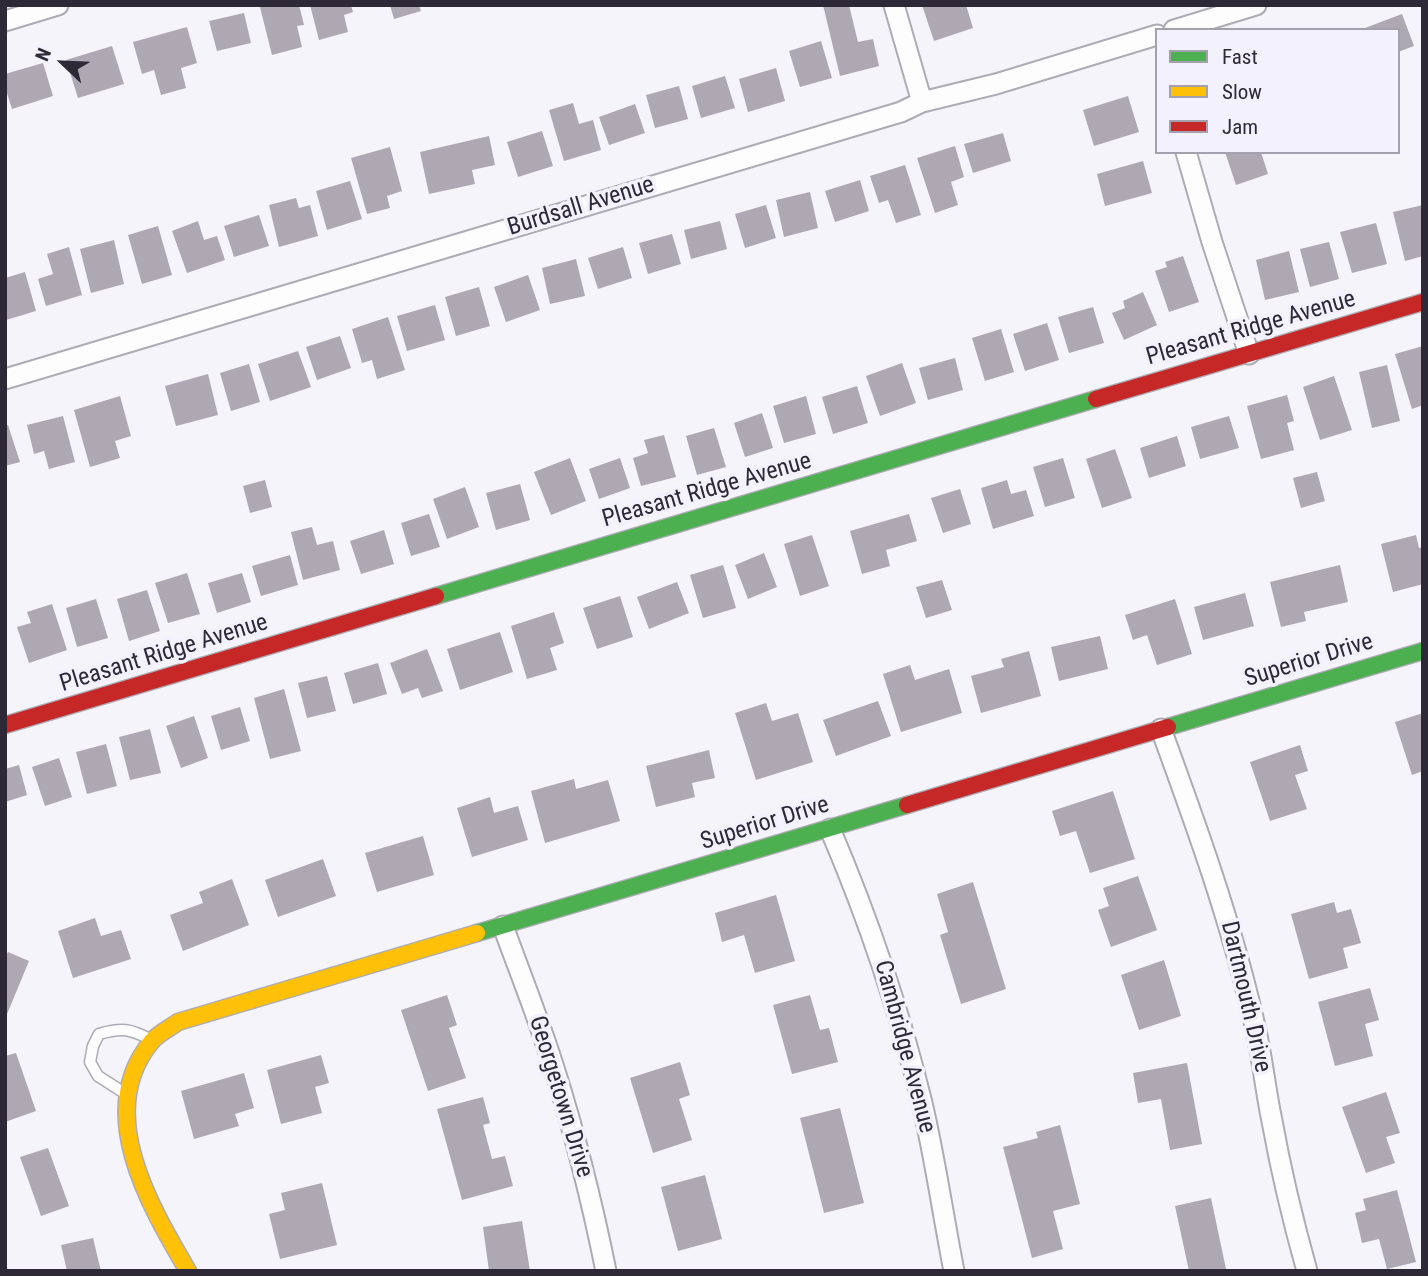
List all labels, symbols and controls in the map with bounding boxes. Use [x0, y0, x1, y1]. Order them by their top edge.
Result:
north arrow [28, 28, 98, 98]
legend [1155, 28, 1400, 154]
text: N [30, 45, 56, 64]
text: Fast [1222, 45, 1258, 69]
text: Slow [1222, 80, 1262, 104]
text: Jam [1222, 115, 1258, 139]
street label: Burdsall Avenue [504, 171, 658, 243]
street label: Pleasant Ridge Avenue [1143, 285, 1359, 373]
street label: Pleasant Ridge Avenue [599, 447, 815, 535]
street label: Pleasant Ridge Avenue [56, 609, 272, 699]
street label: Superior Drive [1241, 628, 1377, 694]
street label: Superior Drive [697, 791, 833, 857]
street label: Dartmouth Drive [1214, 919, 1276, 1075]
street label: Cambridge Avenue [867, 958, 941, 1136]
street label: Georgetown Drive [522, 1013, 598, 1181]

